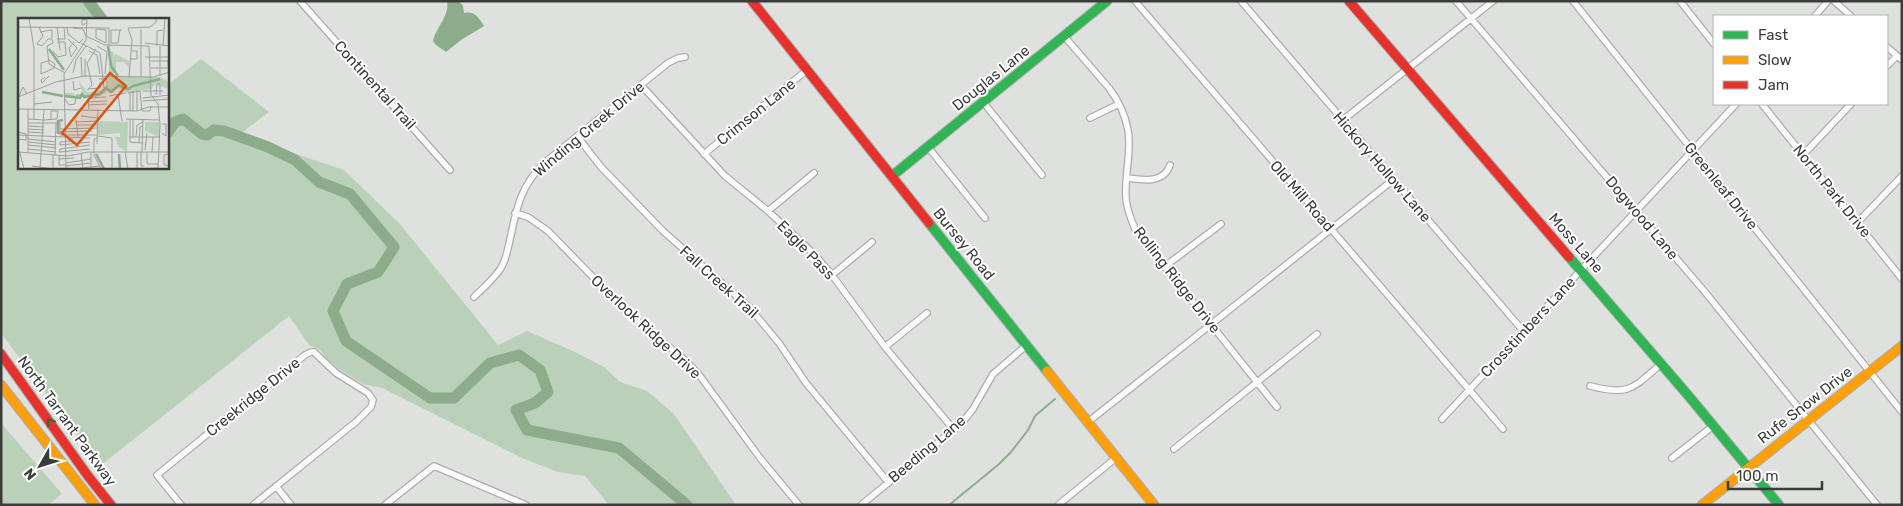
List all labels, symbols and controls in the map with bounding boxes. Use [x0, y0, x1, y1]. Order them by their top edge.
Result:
legend [1713, 15, 1888, 105]
inset map [18, 18, 169, 169]
text: Fast [1758, 26, 1788, 44]
street label: Continental Trail [330, 37, 420, 133]
street label: Douglas Lane [949, 41, 1033, 115]
text: Slow [1758, 51, 1791, 69]
street label: Crimson Lane [713, 75, 799, 149]
text: Jam [1758, 76, 1789, 94]
street label: Winding Creek Drive [530, 78, 648, 180]
street label: Hickory Hollow Lane [1329, 108, 1435, 226]
street label: Greenleaf Drive [1680, 139, 1762, 233]
street label: North Park Drive [1789, 141, 1875, 241]
street label: Old Mill Road [1266, 157, 1338, 235]
street label: Dogwood Lane [1602, 172, 1682, 264]
street label: Bursey Road [929, 204, 999, 284]
street label: Moss Lane [1545, 209, 1607, 277]
street label: Eagle Pass [773, 217, 839, 284]
street label: Rolling Ridge Drive [1130, 223, 1224, 337]
street label: Fall Creek Trail [676, 242, 762, 322]
street label: Overlook Ridge Drive [587, 271, 705, 383]
street label: Crosstimbers Lane [1477, 273, 1579, 381]
street label: North Tarrant Parkway [14, 352, 120, 490]
street label: Creekridge Drive [202, 354, 304, 440]
street label: Rufe Snow Drive [1754, 363, 1856, 447]
street label: Beeding Lane [885, 411, 969, 487]
one-way arrow [47, 419, 55, 428]
north arrow [15, 441, 65, 491]
scale bar [1728, 458, 1822, 490]
text: 100 m [1736, 467, 1778, 485]

